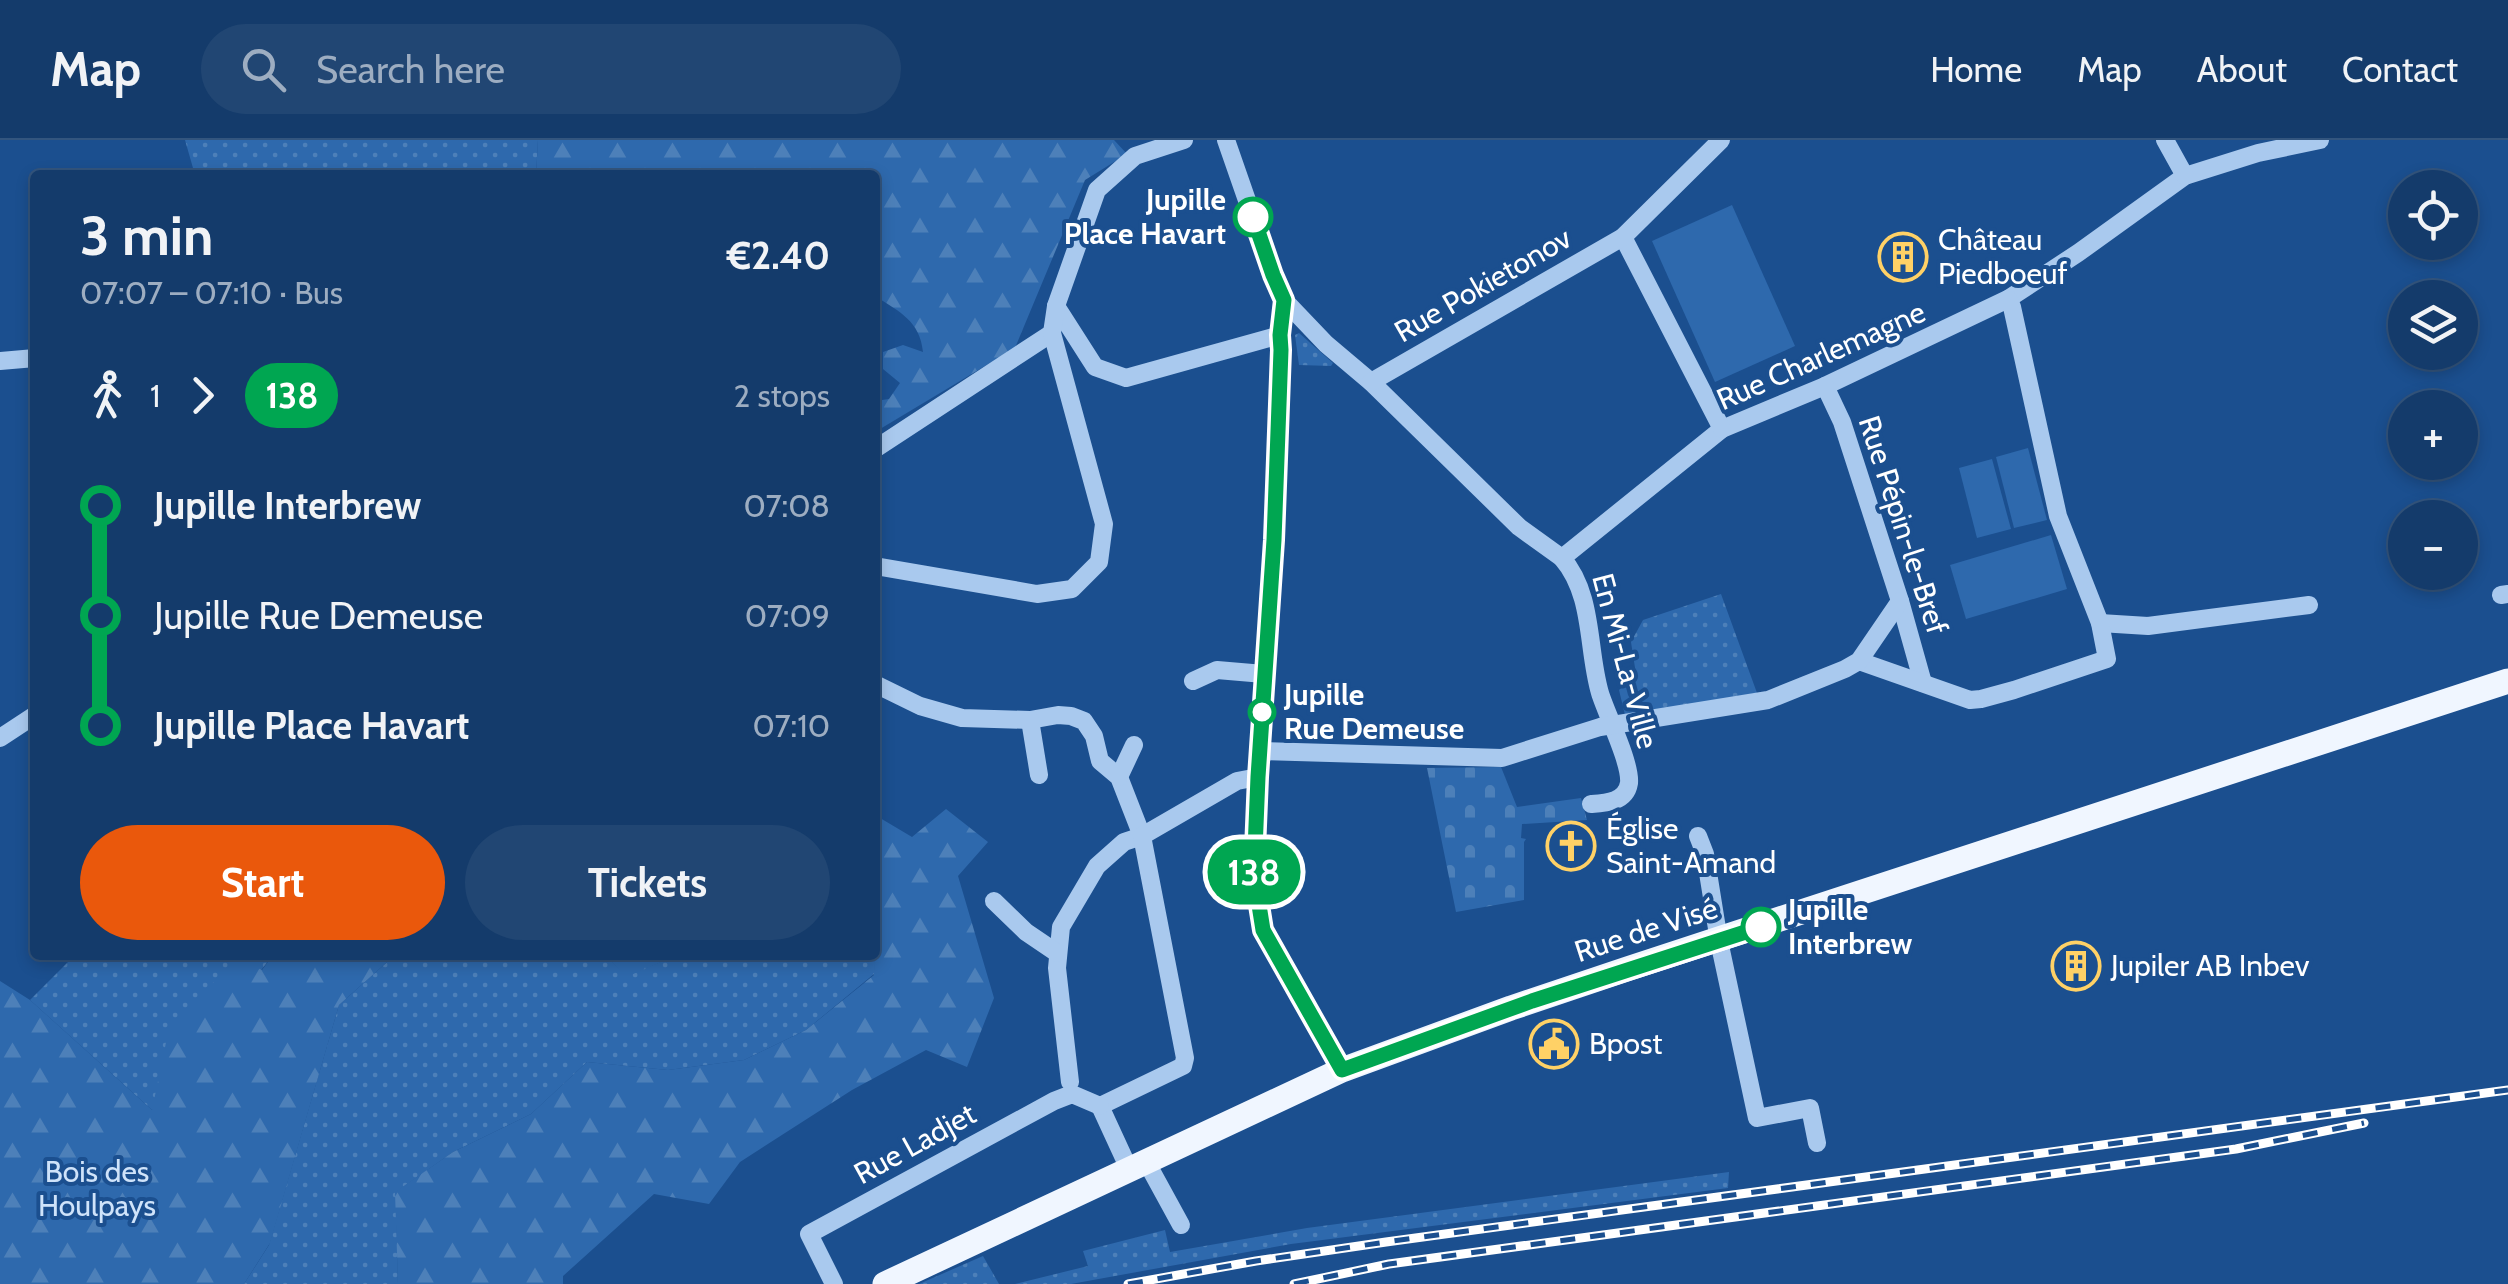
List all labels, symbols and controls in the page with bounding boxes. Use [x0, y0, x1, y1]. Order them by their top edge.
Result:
search box [201, 24, 901, 114]
text: Map [50, 40, 141, 98]
icon: search [236, 42, 291, 97]
text: Search here [316, 46, 505, 93]
text: Home [1930, 48, 2022, 91]
text: Map [2077, 48, 2142, 91]
text: About [2197, 48, 2287, 91]
text: Contact [2342, 48, 2458, 91]
map controls [2388, 170, 2478, 590]
button: locate [2388, 170, 2478, 260]
place label: Jupille Place Havart [1064, 181, 1226, 252]
marker: Jupille Place Havart [1234, 198, 1272, 236]
text: 3 min [80, 202, 213, 269]
street label: Rue Pokietonov [1388, 219, 1578, 350]
place label: Château Piedboeuf [1938, 221, 2068, 292]
building icon: Château Piedboeuf [1877, 231, 1929, 283]
text: €2.40 [727, 232, 830, 279]
text: 07:07 – 07:10 · Bus [80, 273, 343, 312]
button: layers [2388, 280, 2478, 370]
street label: Rue Charlemagne [1711, 293, 1931, 418]
icon: walk [80, 368, 135, 423]
icon: forward [175, 368, 230, 423]
text: 138 [265, 374, 318, 417]
text: 1 [150, 376, 160, 415]
text: 2 stops [733, 376, 830, 415]
button: + [2388, 390, 2478, 480]
street label: Rue Pépin-le-Bref [1851, 411, 1956, 639]
text: Jupille Interbrew [154, 482, 421, 529]
text: 07:08 [744, 486, 830, 525]
button: − [2388, 500, 2478, 590]
street label: En Mi-La-Ville [1584, 569, 1667, 753]
text: Jupille Rue Demeuse [154, 592, 483, 639]
text: 07:09 [745, 596, 830, 635]
place label: Jupille Rue Demeuse [1283, 676, 1464, 747]
marker: Jupille Rue Demeuse [1249, 699, 1275, 725]
text: Jupille Place Havart [154, 702, 469, 749]
text: 07:10 [752, 706, 830, 745]
place label: Église Saint-Amand [1606, 810, 1776, 881]
church icon: Église Saint-Amand [1545, 820, 1597, 872]
button: Start [80, 825, 445, 940]
button: Tickets [465, 825, 830, 940]
line badge: 138 [1196, 840, 1312, 904]
text: 138 [1228, 851, 1280, 894]
street label: Rue de Visé [1570, 889, 1722, 970]
place label: Jupille Interbrew [1787, 891, 1912, 962]
marker: Jupille Interbrew [1742, 908, 1780, 946]
building icon: Jupiler AB Inbev [2050, 940, 2102, 992]
place label: Jupiler AB Inbev [2110, 947, 2310, 984]
public building icon: Bpost [1528, 1018, 1580, 1070]
place label: Bpost [1589, 1025, 1662, 1062]
street label: Rue Ladjet [847, 1095, 982, 1192]
park label: Bois des Houlpays [38, 1153, 156, 1224]

